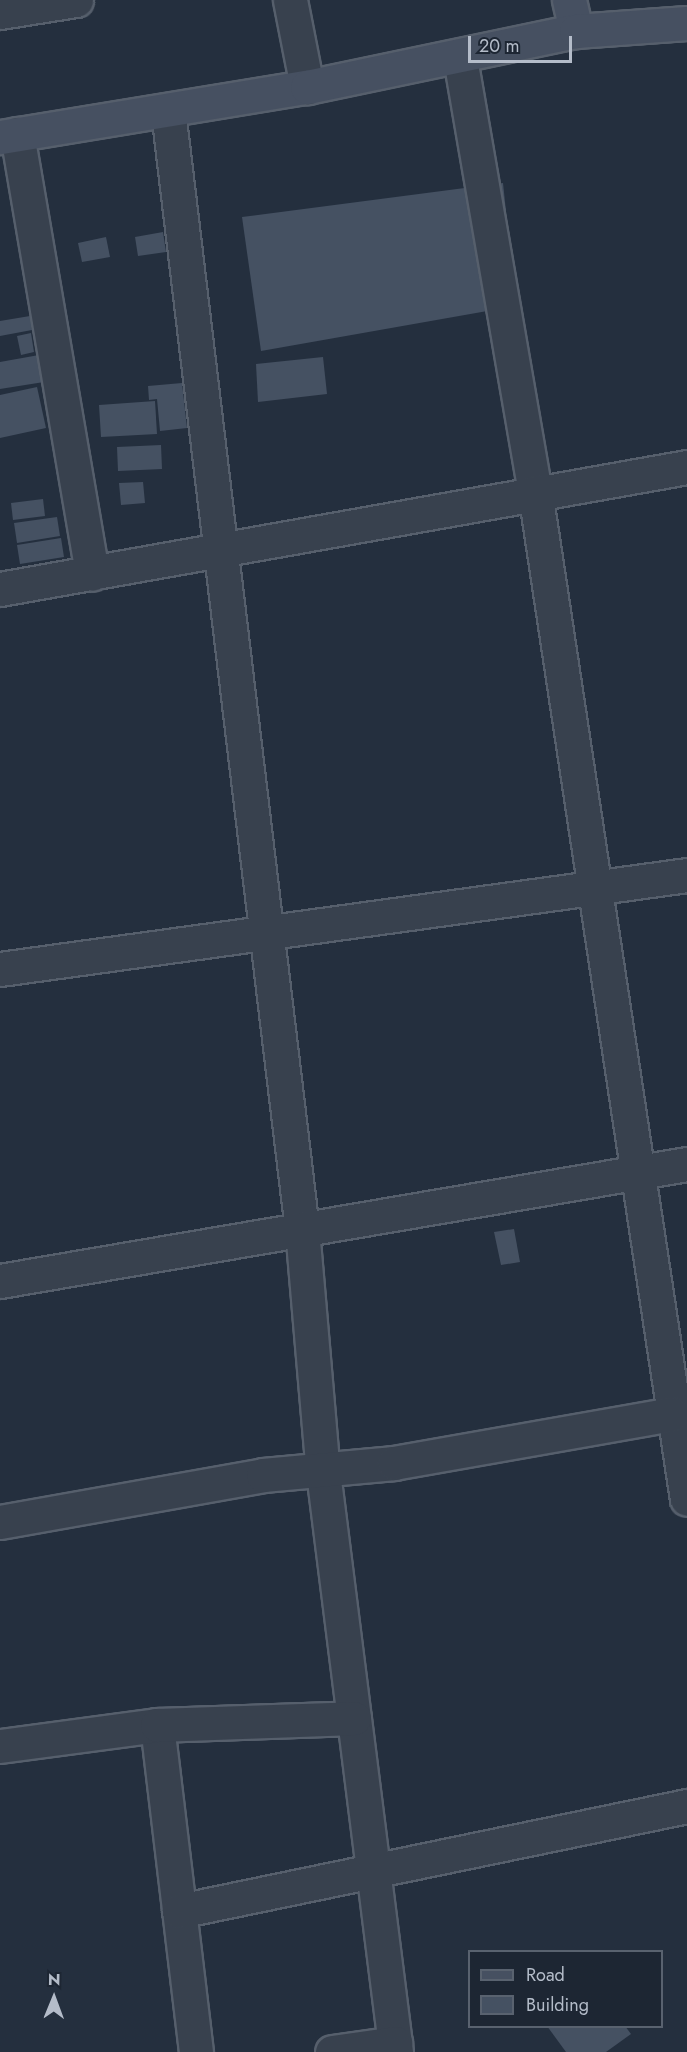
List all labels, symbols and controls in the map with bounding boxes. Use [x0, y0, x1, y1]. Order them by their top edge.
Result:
scale bar [471, 24, 574, 62]
text: 20 m [479, 33, 519, 59]
legend [468, 1950, 663, 2028]
text: Road [526, 1962, 565, 1988]
north arrow [24, 1968, 84, 2028]
text: N [48, 1968, 61, 1991]
text: Building [526, 1992, 589, 2018]

